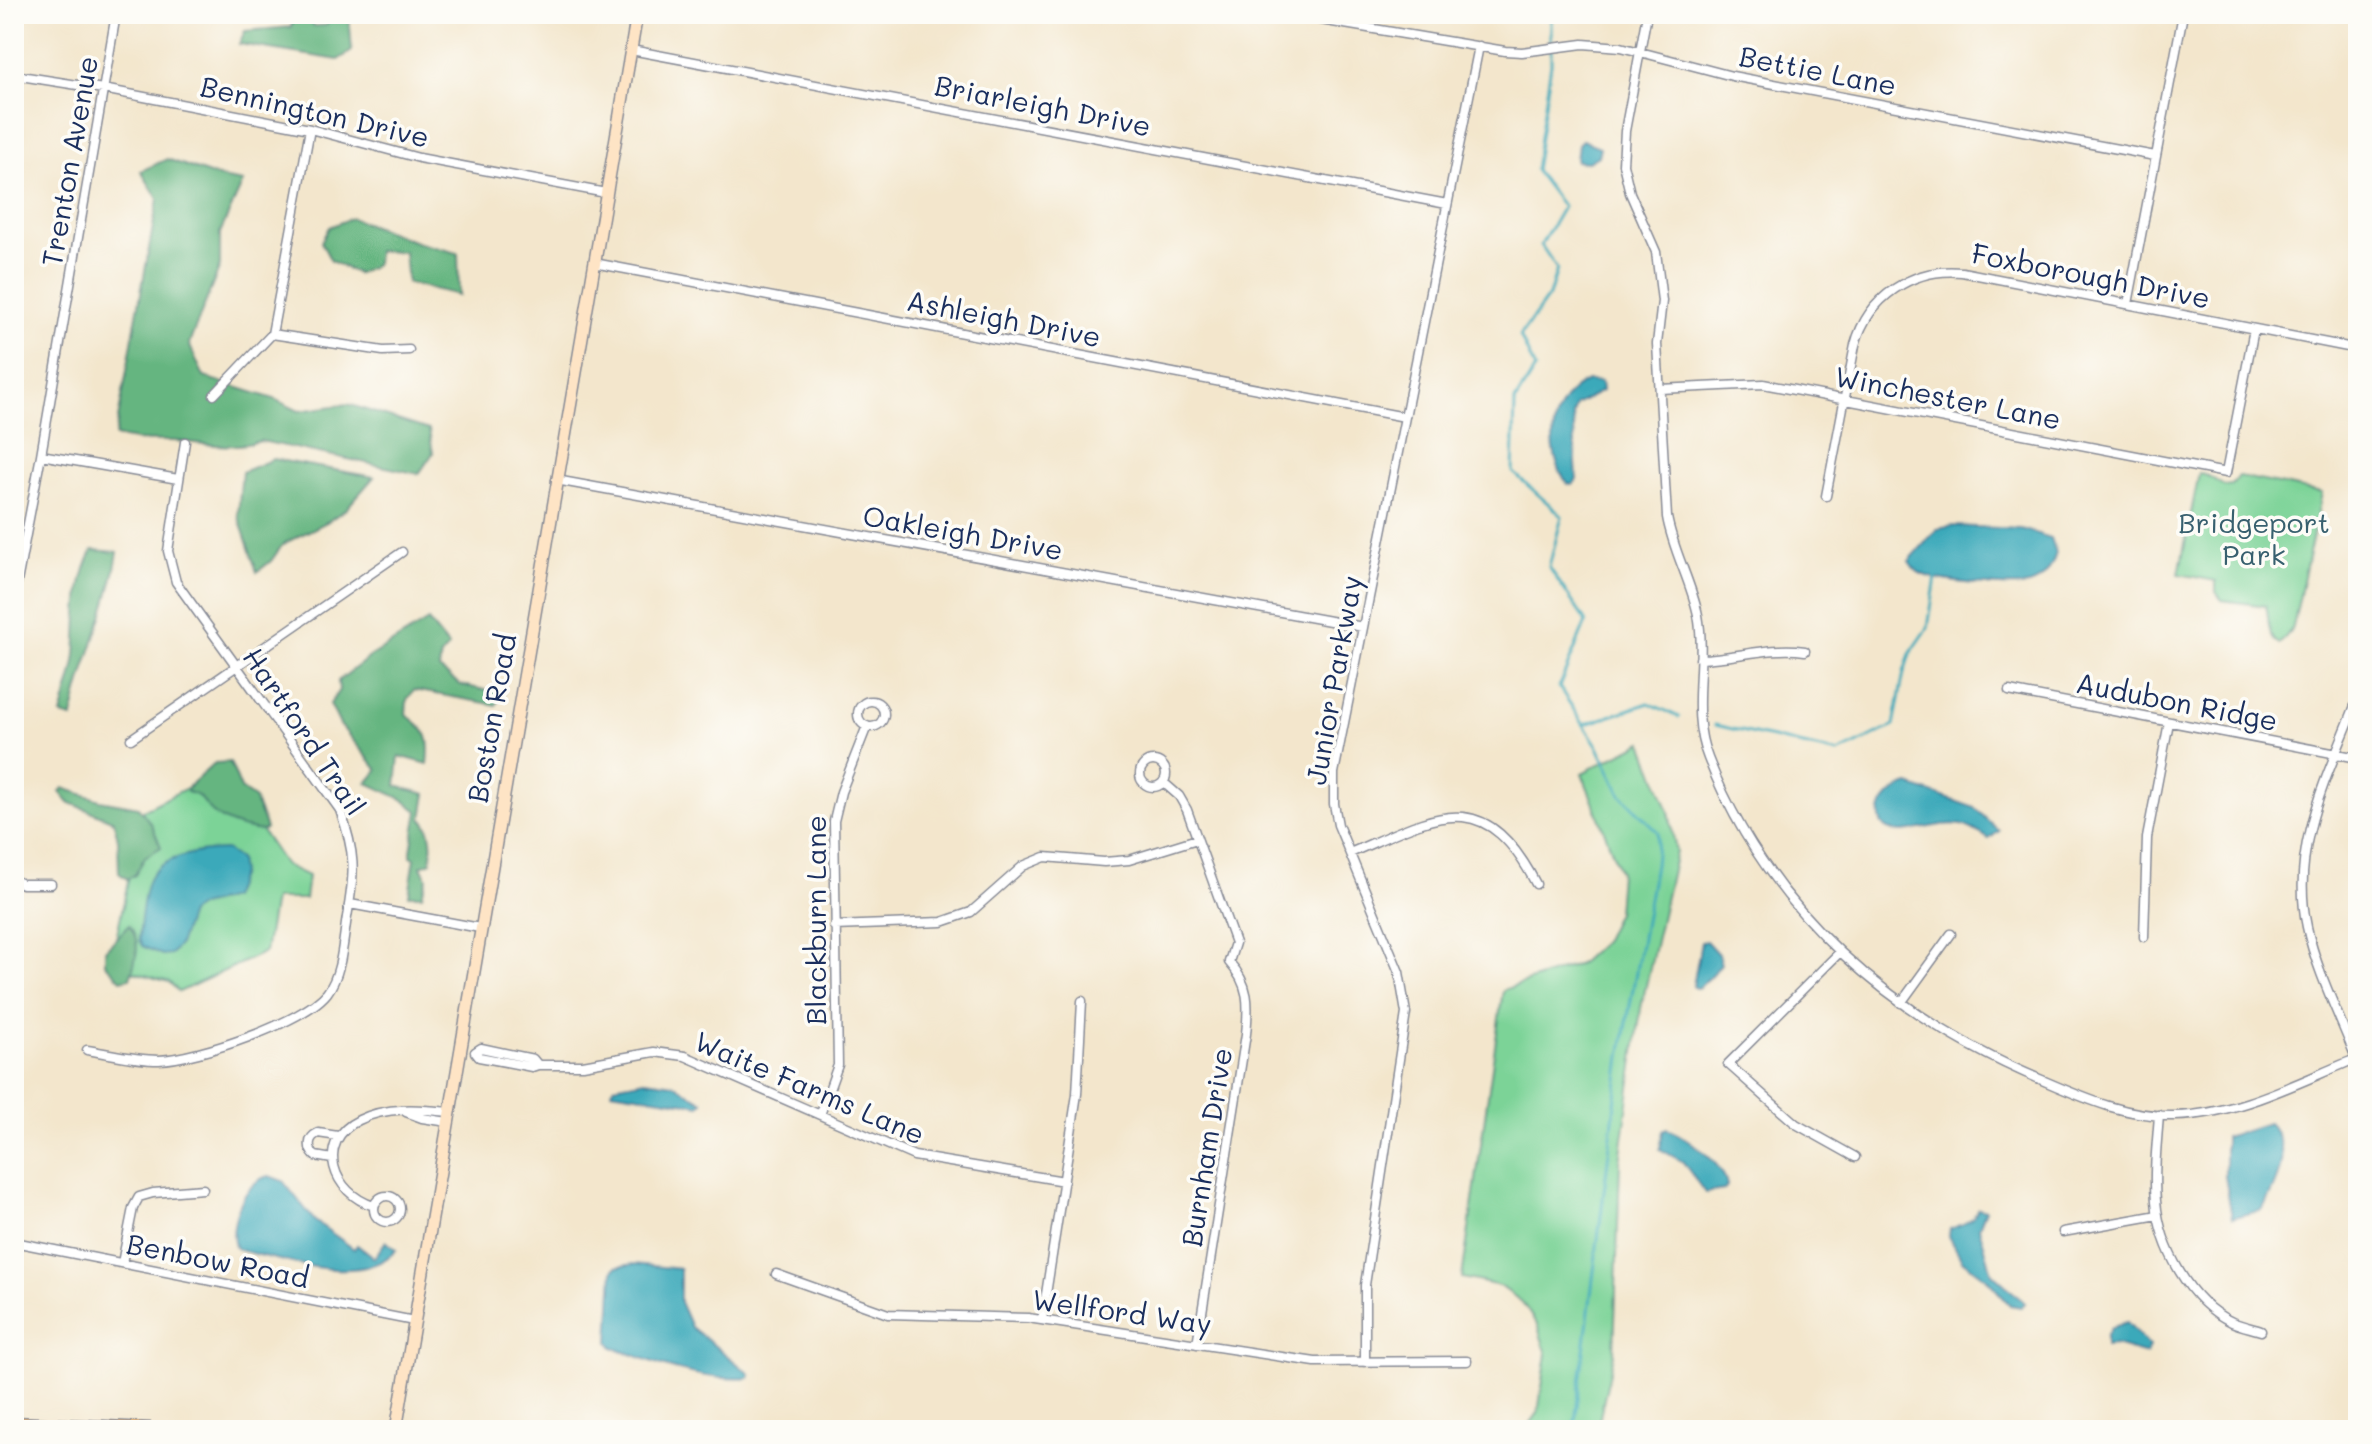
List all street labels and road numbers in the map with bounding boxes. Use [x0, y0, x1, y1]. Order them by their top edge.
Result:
street label: Bettie Lane [1736, 37, 1900, 103]
street label: Trenton Avenue [33, 53, 105, 269]
street label: Briarleigh Drive [932, 66, 1154, 144]
street label: Bennington Drive [197, 67, 433, 155]
street label: Foxborough Drive [1969, 234, 2213, 316]
street label: Ashleigh Drive [904, 282, 1104, 354]
street label: Winchester Lane [1832, 357, 2064, 437]
street label: Oakleigh Drive [860, 497, 1066, 567]
street label: Junior Parkway [1297, 573, 1369, 787]
street label: Boston Road [458, 631, 524, 805]
street label: Hartford Trail [236, 640, 374, 822]
street label: Audubon Ridge [2073, 664, 2281, 738]
street label: Blackburn Lane [797, 815, 833, 1025]
street label: Waite Farms Lane [690, 1022, 930, 1152]
street label: Burnham Drive [1173, 1045, 1239, 1249]
street label: Benbow Road [124, 1225, 312, 1295]
street label: Wellford Way [1030, 1281, 1214, 1341]

